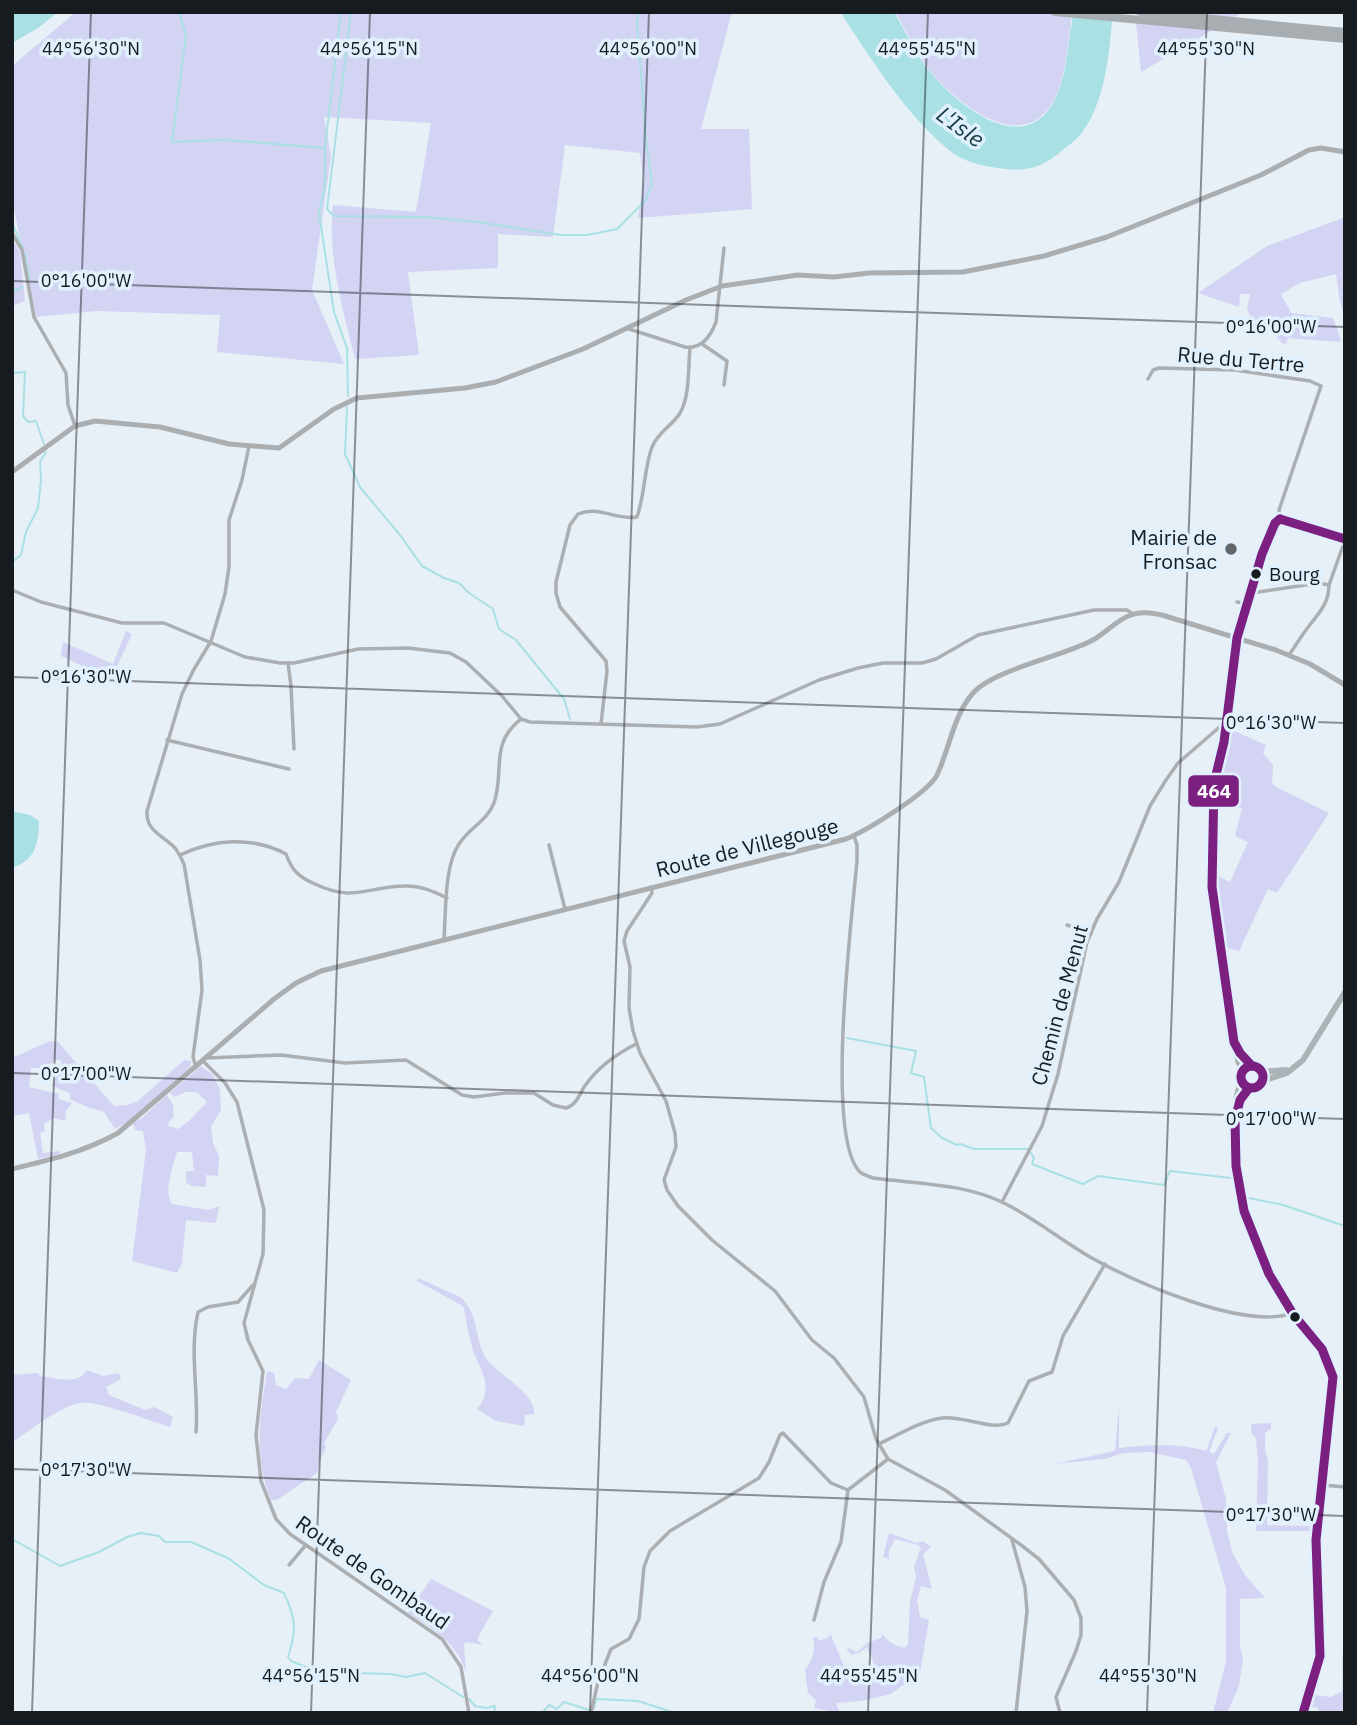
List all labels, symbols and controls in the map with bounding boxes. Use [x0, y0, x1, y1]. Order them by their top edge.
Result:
text: 44°56'30"N [42, 37, 140, 60]
text: 44°56'15"N [320, 37, 418, 60]
text: 44°56'00"N [599, 37, 697, 60]
text: 44°55'45"N [878, 37, 976, 60]
text: 44°55'30"N [1157, 37, 1255, 60]
water label: L'Isle [931, 99, 991, 154]
text: 0°16'00"W [41, 269, 131, 292]
text: 0°16'00"W [1226, 315, 1316, 338]
street label: Rue du Tertre [1176, 340, 1306, 378]
place label: Mairie de Fronsac [1130, 523, 1217, 575]
marker: Mairie de Fronsac [1223, 541, 1239, 557]
place label: Bourg [1269, 562, 1319, 586]
marker: Bourg [1249, 567, 1263, 581]
text: 0°16'30"W [41, 665, 131, 688]
text: 0°16'30"W [1226, 711, 1316, 734]
line badge: 464 [1187, 774, 1240, 808]
text: 464 [1197, 779, 1231, 803]
street label: Route de Villegouge [653, 811, 841, 883]
street label: Chemin de Menut [1024, 921, 1094, 1089]
text: 0°17'00"W [41, 1062, 131, 1085]
text: 0°17'00"W [1226, 1107, 1316, 1130]
unlabelled marker [1288, 1310, 1302, 1324]
text: 0°17'30"W [41, 1458, 131, 1481]
text: 0°17'30"W [1226, 1503, 1316, 1526]
street label: Route de Gombaud [291, 1508, 455, 1636]
text: 44°56'15"N [262, 1664, 360, 1687]
text: 44°56'00"N [541, 1664, 639, 1687]
text: 44°55'45"N [820, 1664, 918, 1687]
text: 44°55'30"N [1099, 1664, 1197, 1687]

